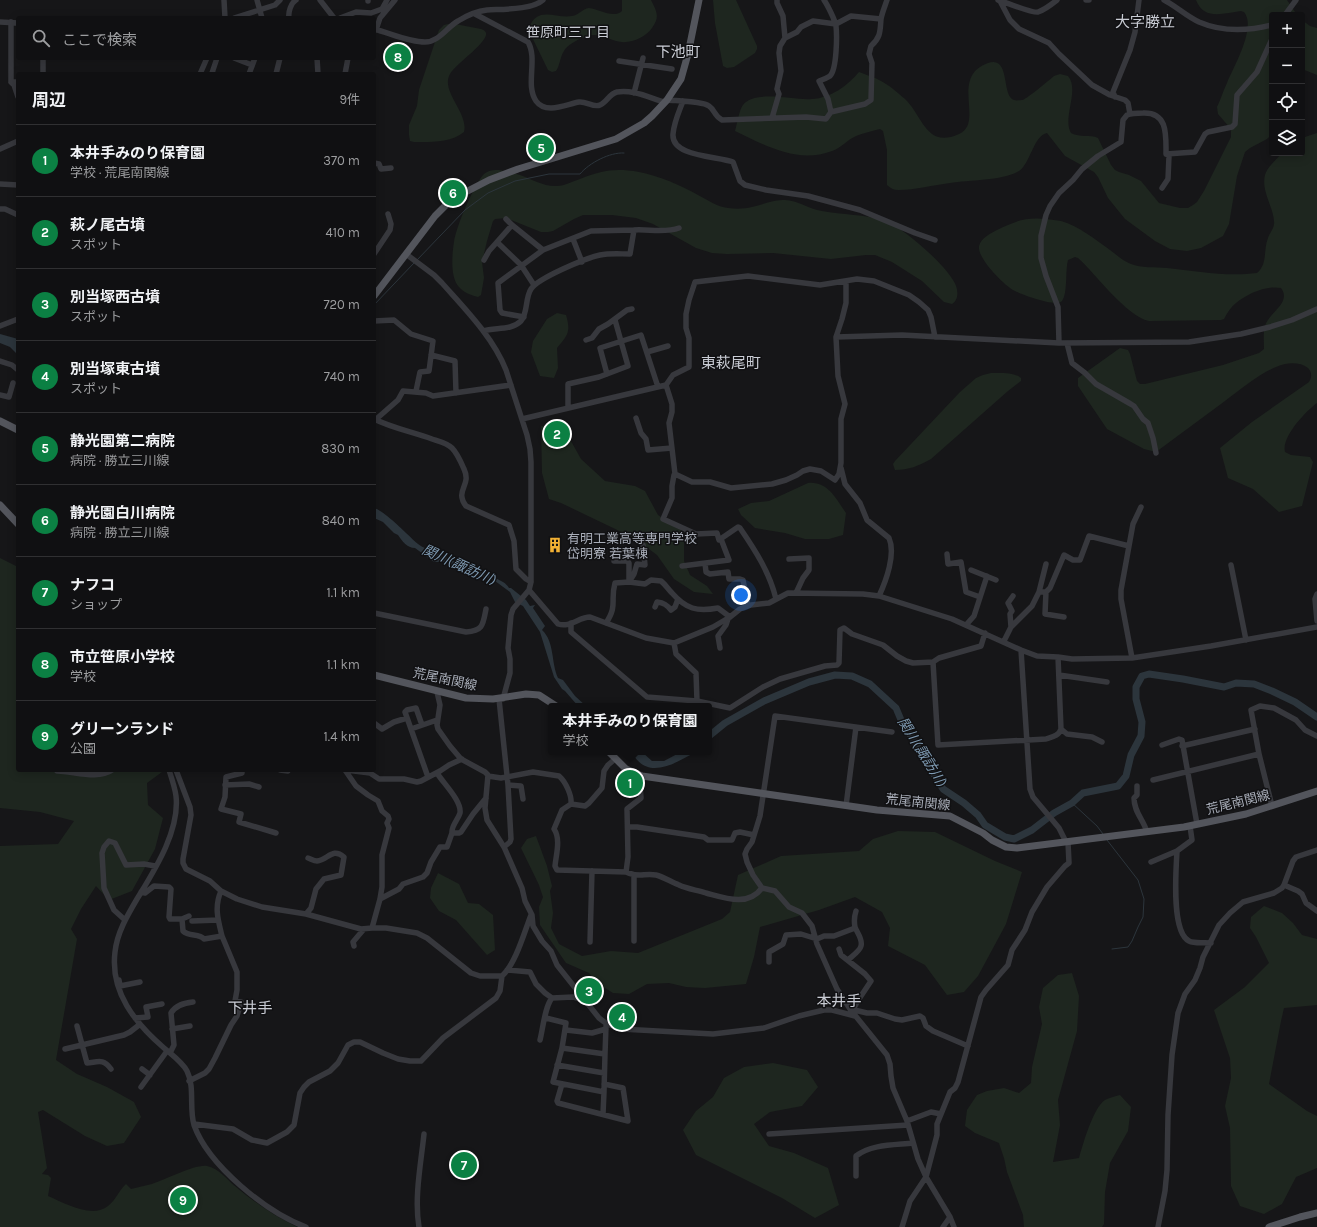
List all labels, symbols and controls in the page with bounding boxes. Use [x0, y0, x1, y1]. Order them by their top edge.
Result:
map controls [1269, 12, 1305, 156]
button: + [1269, 12, 1305, 48]
district label: 大字勝立 [1115, 13, 1175, 31]
search box [16, 16, 376, 60]
district label: 笹原町三丁目 [526, 24, 610, 41]
icon: search [30, 27, 52, 49]
text: ここで検索 [62, 31, 137, 49]
pin: 8 [385, 42, 411, 72]
district label: 下池町 [655, 43, 701, 61]
button: − [1269, 48, 1305, 84]
button: locate [1269, 84, 1305, 120]
text: 周辺 [32, 90, 66, 110]
text: 9件 [339, 92, 360, 107]
button: layers [1269, 120, 1305, 156]
pin: 5 [528, 133, 554, 163]
text: 本井手みのり保育園 [70, 144, 205, 162]
text: 1 [43, 153, 47, 168]
text: 370 m [323, 153, 360, 168]
text: 学校 · 荒尾南関線 [70, 165, 170, 180]
pin: 6 [440, 178, 466, 208]
text: 萩ノ尾古墳 [70, 216, 145, 234]
text: 2 [41, 225, 49, 240]
text: 410 m [325, 225, 360, 240]
text: スポット [70, 237, 122, 252]
text: 別当塚西古墳 [70, 288, 160, 306]
text: 3 [41, 297, 49, 312]
text: 720 m [323, 297, 360, 312]
text: スポット [70, 309, 122, 324]
district label: 東萩尾町 [701, 354, 761, 372]
text: 別当塚東古墳 [70, 360, 160, 378]
text: 4 [41, 369, 49, 384]
text: 740 m [324, 369, 360, 384]
text: スポット [70, 381, 122, 396]
pin: 2 [544, 419, 570, 449]
text: 静光園第二病院 [70, 432, 175, 450]
text: 5 [41, 441, 49, 456]
text: 830 m [321, 441, 360, 456]
text: 病院 · 勝立三川線 [70, 453, 170, 468]
text: 静光園白川病院 [70, 504, 175, 522]
text: 6 [41, 513, 49, 528]
text: 840 m [322, 513, 360, 528]
text: 病院 · 勝立三川線 [70, 525, 170, 540]
place label: 有明工業高等専門学校 岱明寮 若葉棟 [567, 531, 697, 561]
building icon: 有明工業高等専門学校 岱明寮 若葉棟 [546, 536, 564, 554]
water label: 関川(諏訪川) [419, 541, 499, 589]
text: ナフコ [70, 576, 115, 594]
text: 7 [42, 585, 48, 600]
text: 1.1 km [327, 585, 360, 600]
your location [731, 585, 751, 605]
text: ショップ [70, 597, 122, 612]
text: 市立笹原小学校 [70, 648, 175, 666]
text: 8 [41, 657, 49, 672]
text: 1.1 km [327, 657, 360, 672]
street label: 荒尾南関線 [412, 665, 478, 693]
text: 学校 [70, 669, 96, 684]
popup [548, 703, 712, 755]
text: 本井手みのり保育園 [562, 712, 698, 730]
water label: 関川(諏訪川) [894, 714, 950, 790]
text: グリーンランド [70, 720, 174, 738]
text: 9 [41, 729, 49, 744]
text: 1.4 km [324, 729, 360, 744]
text: 学校 [562, 733, 589, 748]
text: 公園 [70, 741, 96, 756]
pin: 1 [617, 768, 643, 798]
street label: 荒尾南関線 [1205, 787, 1271, 817]
street label: 荒尾南関線 [885, 791, 951, 813]
pin: 3 [576, 976, 602, 1006]
district label: 本井手 [816, 992, 862, 1010]
district label: 下井手 [227, 999, 273, 1017]
pin: 4 [609, 1002, 635, 1032]
pin: 7 [451, 1150, 477, 1180]
pin: 9 [170, 1185, 196, 1215]

